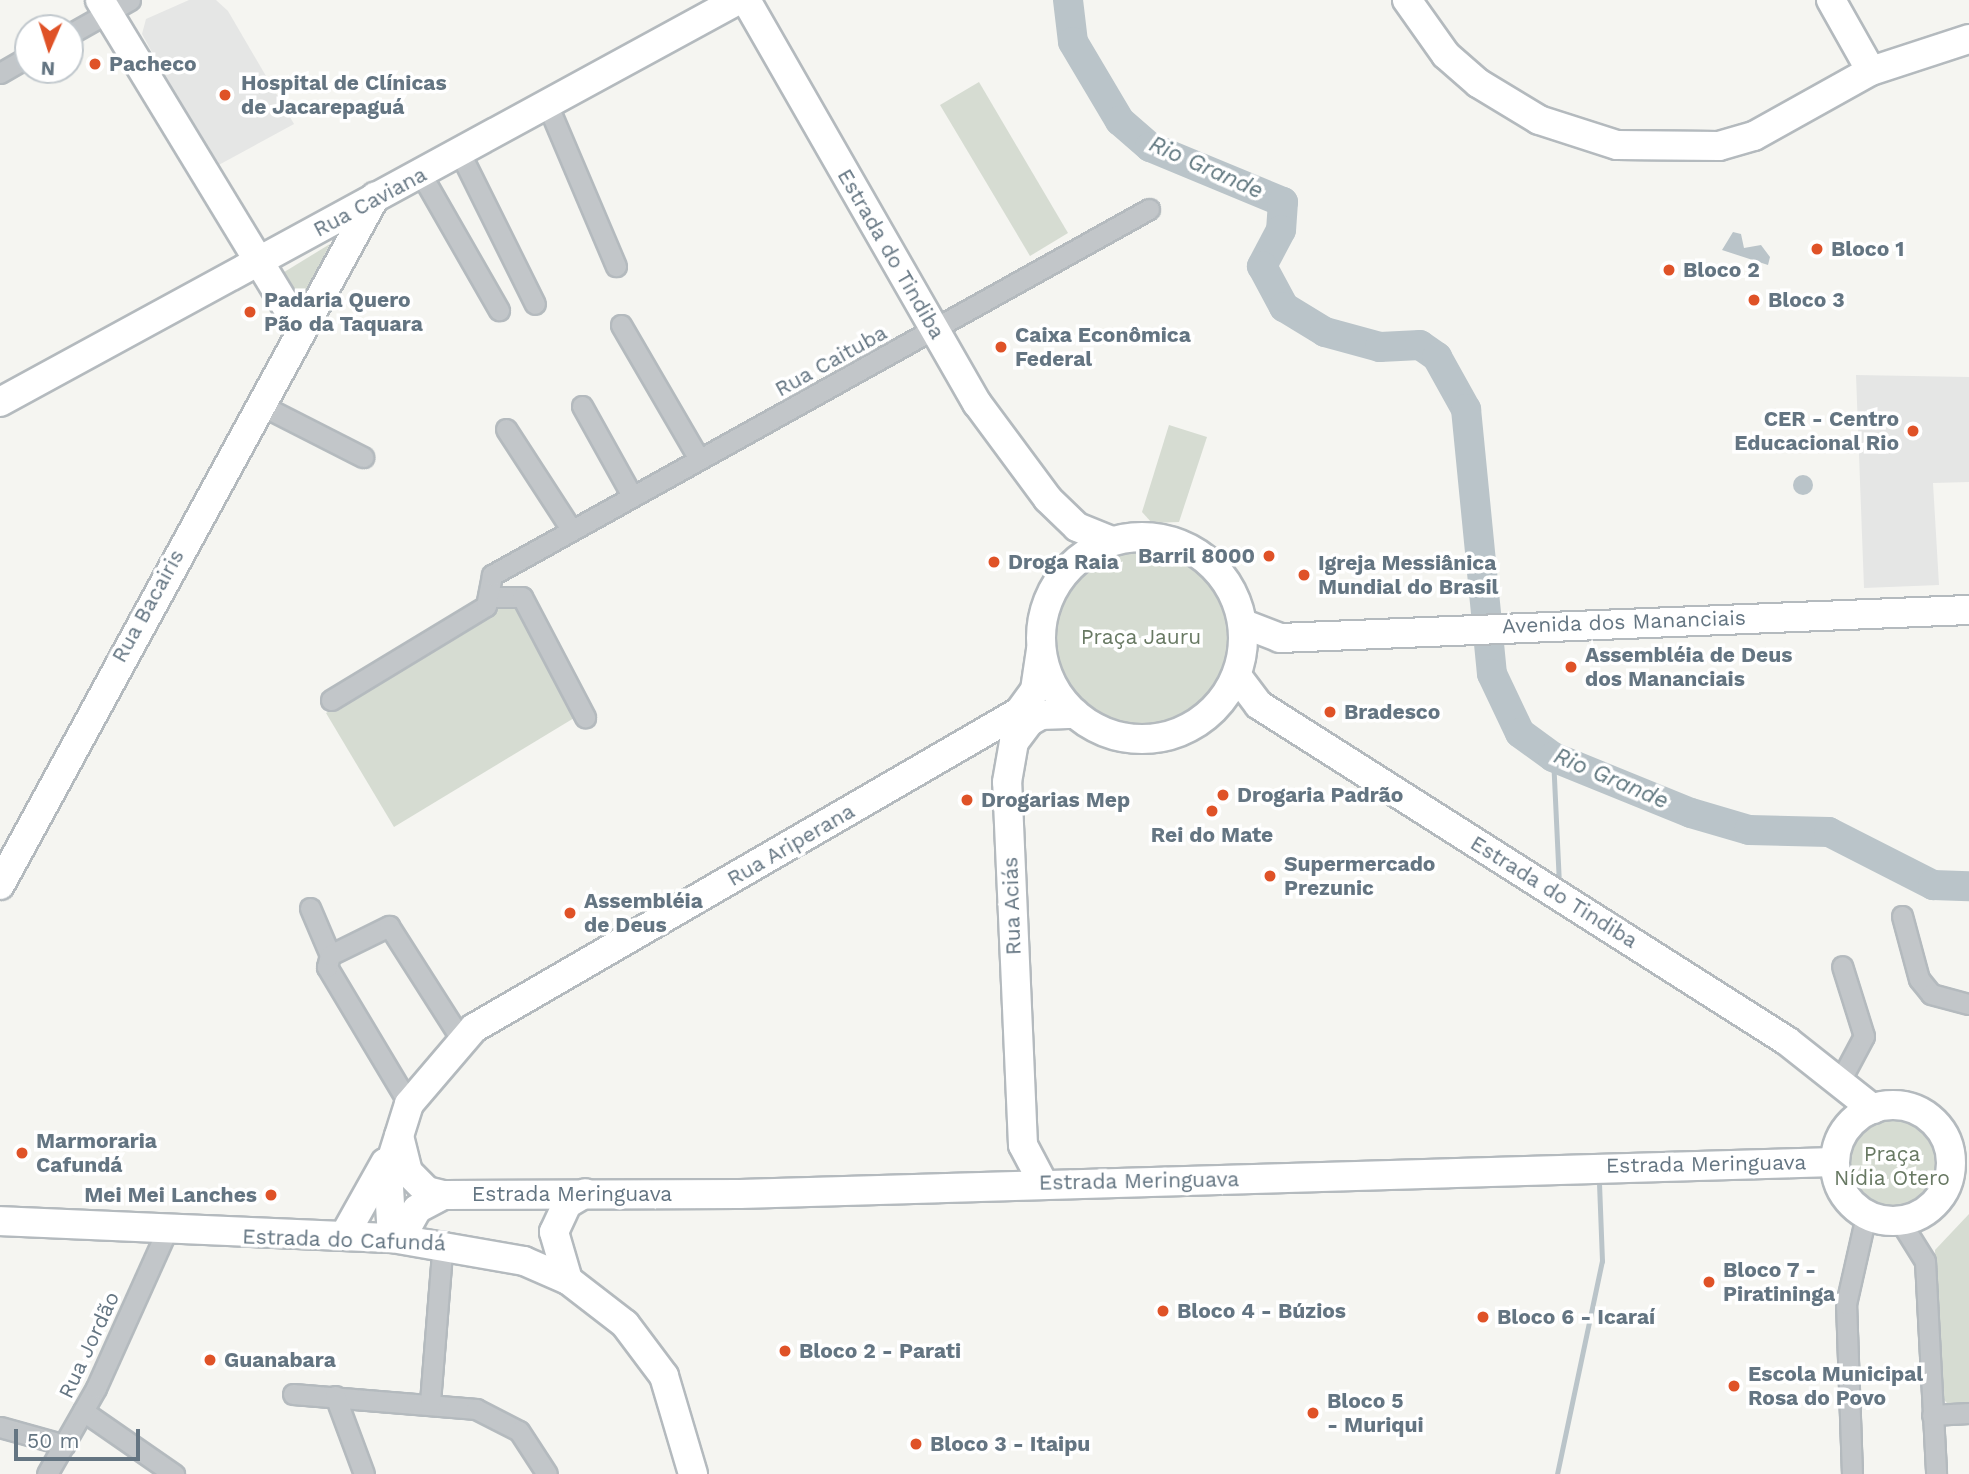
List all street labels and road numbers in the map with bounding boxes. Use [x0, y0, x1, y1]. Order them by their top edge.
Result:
street label: Rua Caviana [309, 162, 431, 242]
street label: Estrada do Tindiba [832, 164, 950, 344]
street label: Rua Caituba [770, 320, 892, 402]
street label: Rua Bacairis [106, 545, 190, 667]
street label: Avenida dos Mananciais [1501, 605, 1747, 639]
street label: Rua Ariperana [722, 798, 860, 892]
street label: Estrada do Tindiba [1465, 830, 1643, 954]
street label: Rua Aciás [998, 856, 1026, 956]
street label: Estrada Meringuava [1605, 1150, 1807, 1178]
street label: Estrada Meringuava [1038, 1167, 1240, 1195]
street label: Estrada Meringuava [472, 1181, 672, 1207]
street label: Estrada do Cafundá [242, 1224, 446, 1256]
street label: Rua Jordão [53, 1287, 125, 1403]

